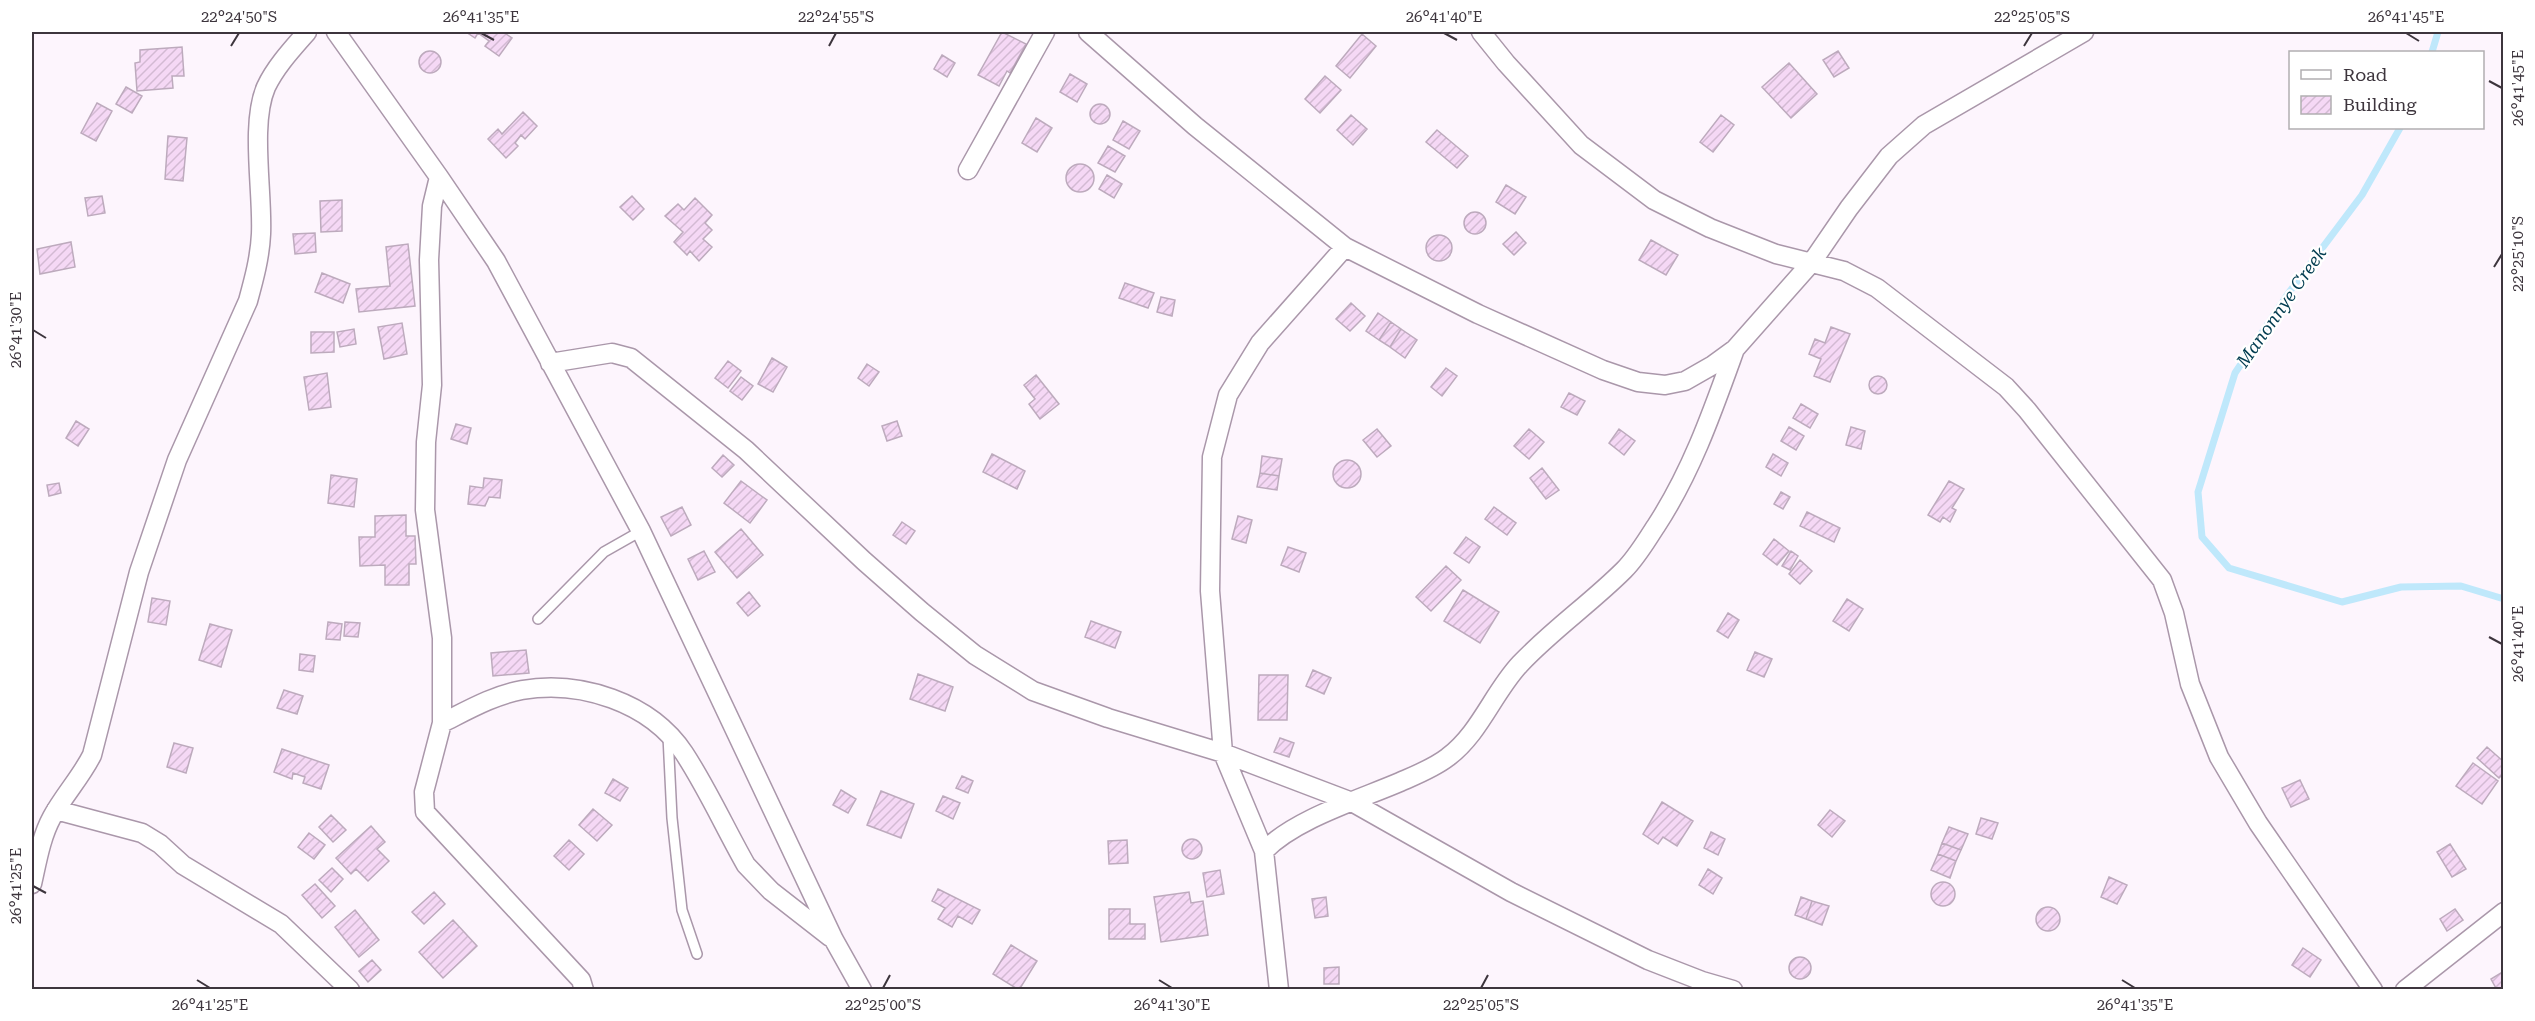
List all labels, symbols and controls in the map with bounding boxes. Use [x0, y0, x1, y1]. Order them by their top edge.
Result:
text: 22°24'50"S [201, 8, 277, 26]
text: 26°41'35"E [443, 8, 519, 26]
text: 22°24'55"S [798, 8, 874, 26]
text: 26°41'40"E [1406, 8, 1482, 26]
text: 22°25'05"S [1994, 8, 2070, 26]
text: 26°41'45"E [2368, 8, 2444, 26]
text: 26°41'45"E [2509, 50, 2527, 126]
legend [2289, 51, 2484, 129]
text: Road [2343, 64, 2388, 85]
text: Building [2343, 94, 2417, 115]
text: 22°25'10"S [2509, 216, 2527, 292]
water label: Manonnye Creek [2231, 243, 2330, 372]
text: 26°41'30"E [7, 292, 25, 368]
text: 26°41'40"E [2509, 606, 2527, 682]
text: 26°41'25"E [7, 848, 25, 924]
text: 26°41'25"E [172, 996, 248, 1014]
text: 22°25'00"S [845, 996, 921, 1014]
text: 26°41'30"E [1134, 996, 1210, 1014]
text: 22°25'05"S [1443, 996, 1519, 1014]
text: 26°41'35"E [2097, 996, 2173, 1014]

